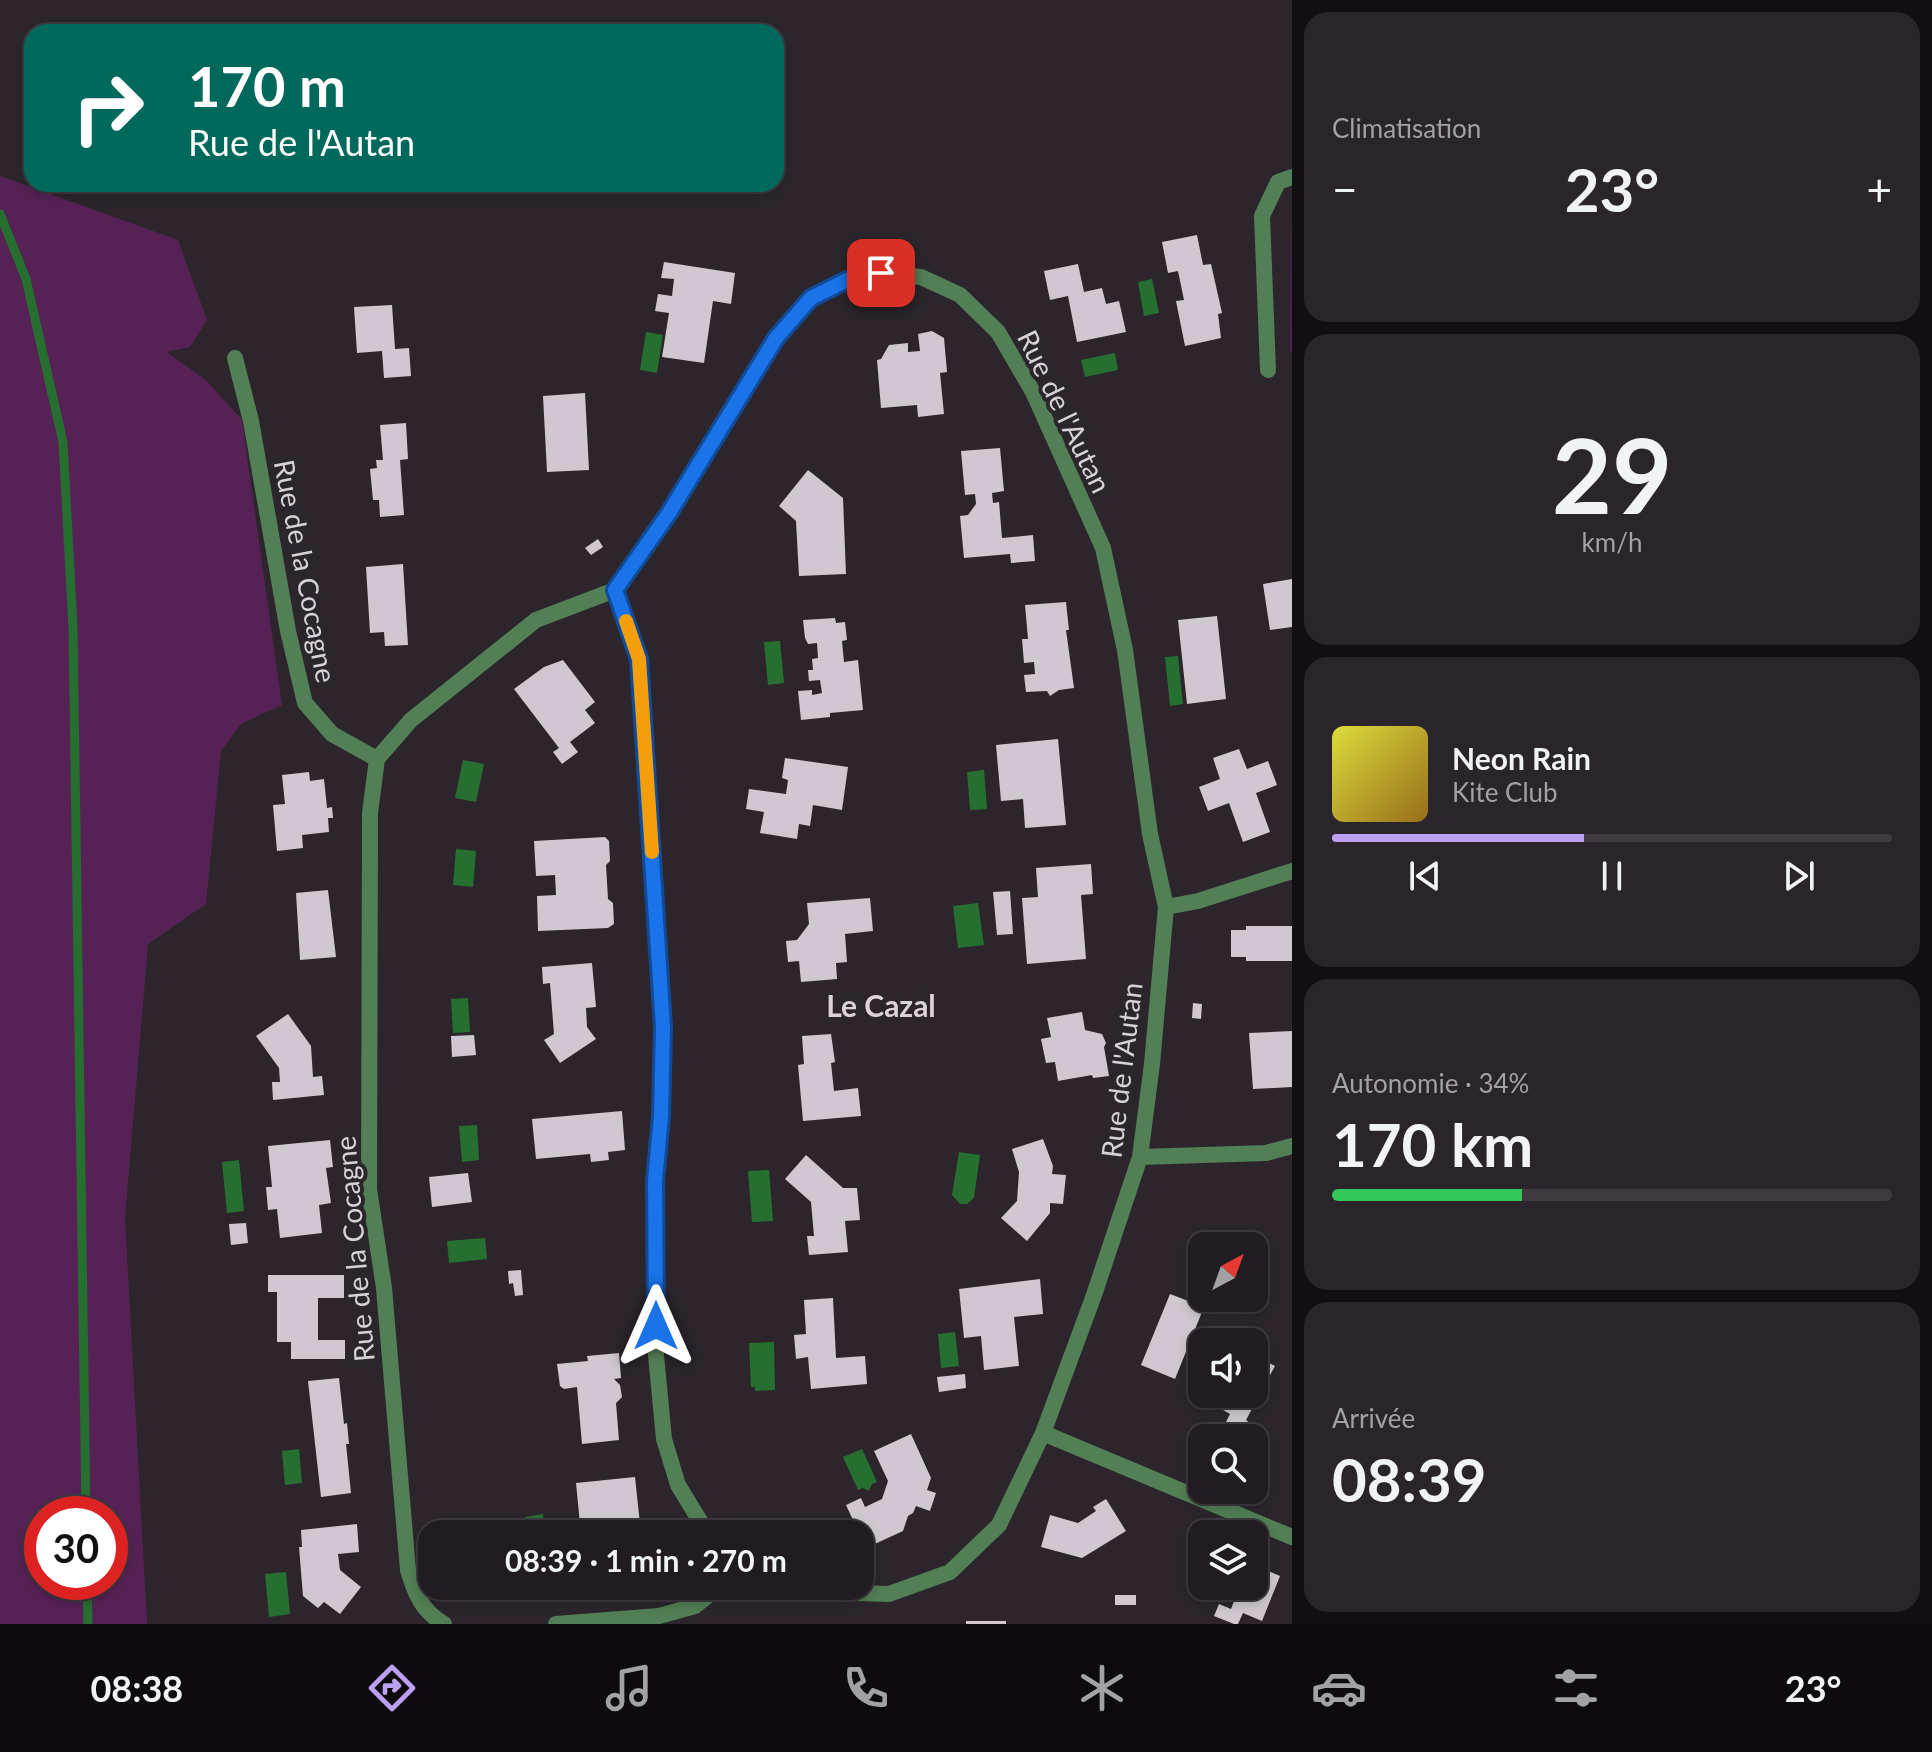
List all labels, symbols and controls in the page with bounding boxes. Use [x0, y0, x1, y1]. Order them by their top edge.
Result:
text: 170 m [188, 52, 346, 119]
icon: right [56, 56, 160, 160]
text: Climatisation [1332, 112, 1481, 144]
text: Rue de l'Autan [188, 120, 415, 164]
text: 23° [1565, 153, 1659, 225]
text: − [1332, 163, 1358, 215]
text: + [1866, 163, 1892, 215]
pin [847, 239, 915, 307]
icon: arrive [859, 251, 903, 295]
street label: Rue de l'Autan [1011, 324, 1119, 498]
text: 29 [1552, 411, 1672, 536]
street label: Rue de la Cocagne [268, 457, 344, 685]
text: km/h [1582, 526, 1642, 558]
text: Neon Rain [1452, 740, 1591, 776]
text: Kite Club [1452, 776, 1558, 808]
icon: previous [1403, 854, 1447, 898]
icon: pause [1590, 854, 1634, 898]
icon: next [1777, 854, 1821, 898]
street label: Rue de l'Autan [1093, 980, 1149, 1160]
district label: Le Cazal [826, 987, 936, 1023]
text: Autonomie · 34% [1332, 1067, 1529, 1099]
text: 170 km [1332, 1108, 1533, 1180]
street label: Rue de la Cocagne [327, 1135, 381, 1363]
north arrow [1188, 1232, 1268, 1312]
map controls [1188, 1232, 1268, 1600]
position arrow [614, 1284, 698, 1368]
button: sound [1188, 1328, 1268, 1408]
text: Arrivée [1332, 1402, 1415, 1434]
button: search [1188, 1424, 1268, 1504]
text: 08:39 [1332, 1443, 1487, 1515]
speed limit sign: 30 [24, 1496, 128, 1600]
button: layers [1188, 1520, 1268, 1600]
text: 08:39 · 1 min · 270 m [505, 1542, 787, 1578]
icon: directions [364, 1660, 420, 1716]
icon: music [601, 1660, 657, 1716]
icon: phone [838, 1660, 894, 1716]
icon: climate [1074, 1660, 1130, 1716]
icon: car [1311, 1660, 1367, 1716]
icon: filters [1548, 1660, 1604, 1716]
text: 08:38 [90, 1666, 183, 1710]
text: 23° [1785, 1666, 1841, 1710]

